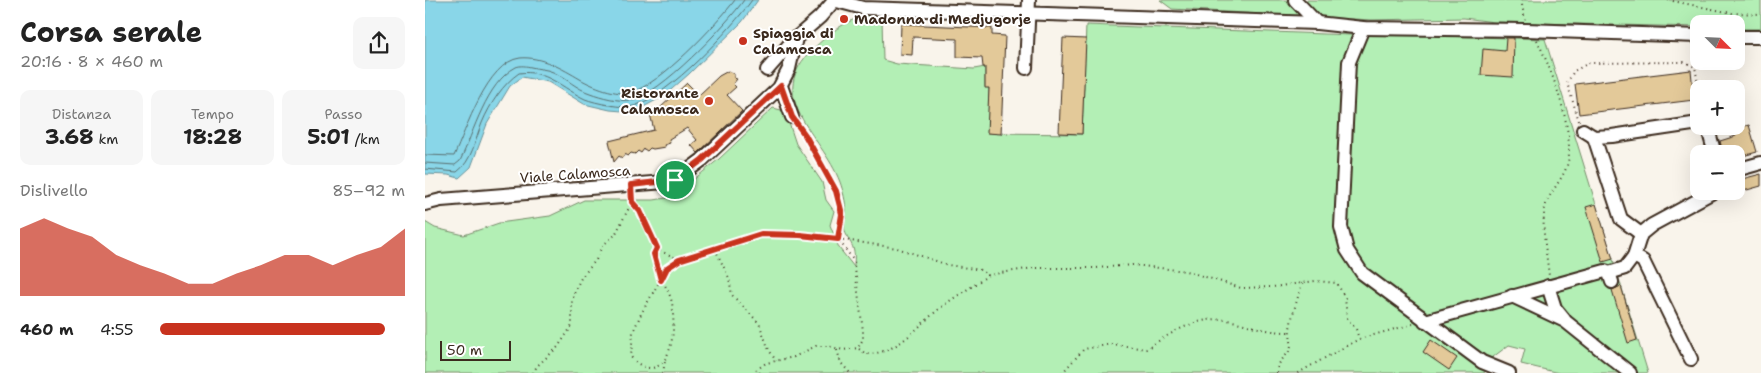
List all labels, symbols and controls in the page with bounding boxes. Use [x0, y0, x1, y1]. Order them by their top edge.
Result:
place label: Madonna di Medjugorje [854, 10, 1031, 28]
text: Corsa serale [20, 13, 202, 51]
marker: Madonna di Medjugorje [838, 13, 850, 25]
north arrow [1690, 15, 1745, 70]
map controls [1690, 15, 1745, 200]
button: share [353, 17, 405, 69]
place label: Spiaggia di Calamosca [753, 24, 834, 58]
marker: Spiaggia di Calamosca [737, 35, 749, 47]
text: 20:16 · 8 × 460 m [20, 51, 163, 72]
button: + [1690, 80, 1745, 135]
place label: Ristorante Calamosca [620, 84, 699, 118]
marker: Ristorante Calamosca [703, 95, 715, 107]
text: Distanza [52, 105, 111, 123]
text: Tempo [191, 105, 234, 123]
text: Passo [325, 105, 362, 123]
text: 3.68 [45, 123, 94, 151]
text: 18:28 [183, 123, 242, 151]
text: 5:01 [307, 123, 350, 151]
text: km [94, 130, 118, 148]
text: /km [350, 130, 380, 148]
button: − [1690, 145, 1745, 200]
pin [654, 159, 696, 201]
street label: Viale Calamosca [519, 161, 631, 187]
icon: arrive [661, 166, 689, 194]
text: Dislivello [20, 180, 88, 201]
text: 85–92 m [332, 180, 405, 201]
text: 460 m [20, 319, 74, 340]
text: 4:55 [100, 319, 134, 340]
scale bar [440, 338, 511, 361]
text: 50 m [447, 341, 482, 359]

